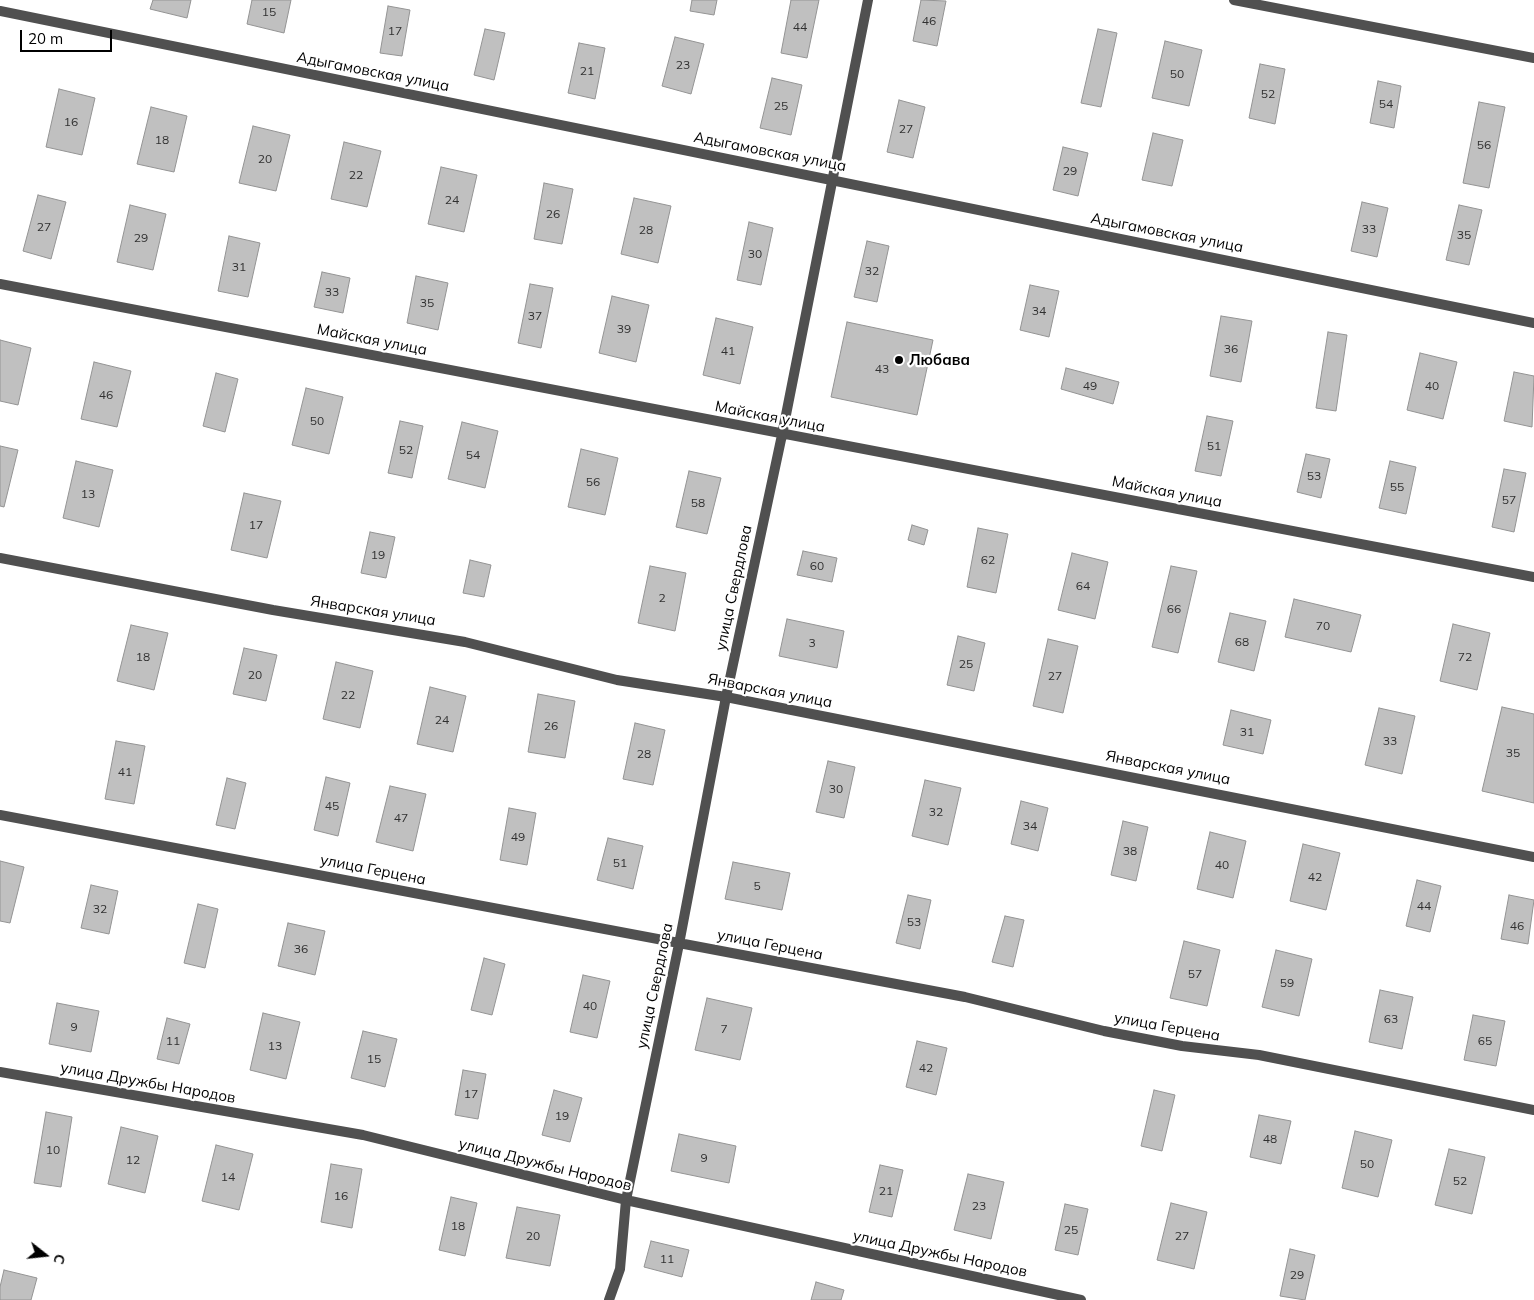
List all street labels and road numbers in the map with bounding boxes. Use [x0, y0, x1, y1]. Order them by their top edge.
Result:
street label: Адыгамовская улица [295, 48, 451, 96]
street label: Адыгамовская улица [692, 128, 848, 176]
street label: Адыгамовская улица [1089, 209, 1245, 257]
street label: Майская улица [316, 321, 428, 359]
street label: Майская улица [714, 398, 826, 436]
street label: Майская улица [1111, 473, 1223, 511]
street label: улица Свердлова [712, 524, 756, 652]
street label: Январская улица [309, 592, 437, 630]
street label: Январская улица [706, 670, 834, 712]
street label: Январская улица [1104, 747, 1232, 789]
street label: улица Герцена [319, 851, 427, 889]
street label: улица Свердлова [633, 922, 677, 1050]
street label: улица Герцена [716, 926, 824, 964]
street label: улица Герцена [1113, 1009, 1221, 1045]
street label: улица Дружбы Народов [59, 1059, 237, 1107]
street label: улица Дружбы Народов [457, 1135, 633, 1195]
street label: улица Дружбы Народов [851, 1227, 1029, 1281]

